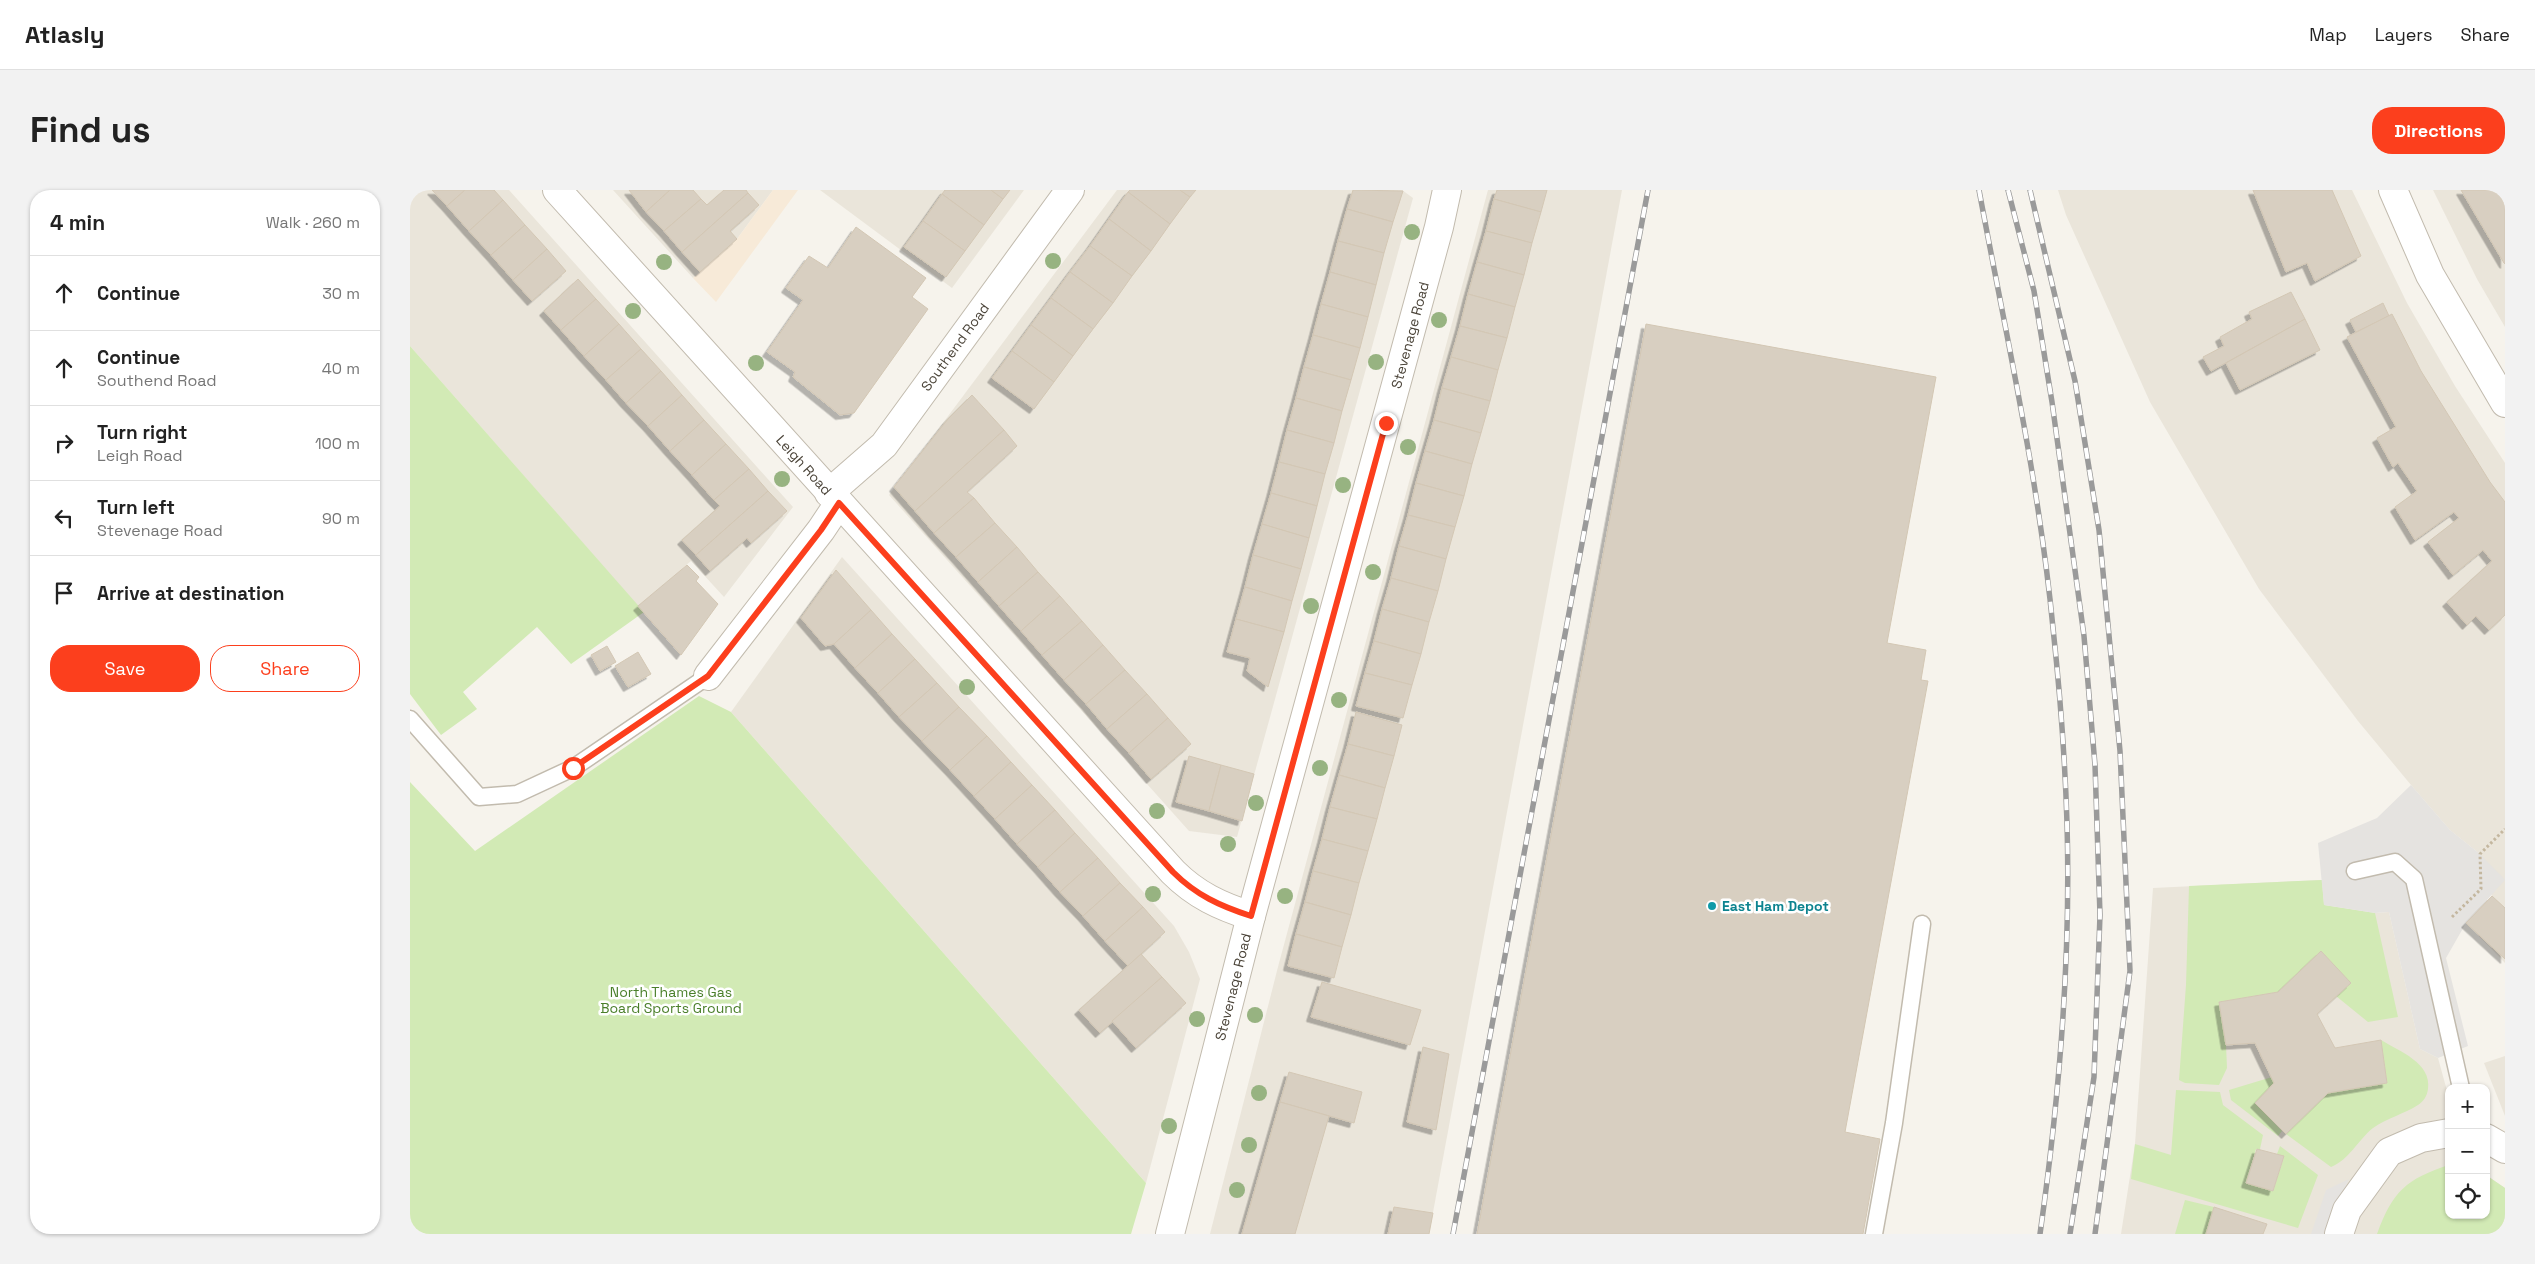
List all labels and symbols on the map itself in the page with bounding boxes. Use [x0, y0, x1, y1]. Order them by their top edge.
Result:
street label: Stevenage Road [1387, 280, 1433, 390]
street label: Southend Road [917, 299, 993, 395]
route end [1375, 412, 1398, 435]
street label: Leigh Road [772, 431, 836, 499]
route start [562, 757, 585, 780]
place label: East Ham Depot [1722, 897, 1829, 915]
marker: East Ham Depot [1706, 900, 1718, 912]
street label: Stevenage Road [1211, 931, 1255, 1043]
park label: North Thames Gas Board Sports Ground [600, 983, 742, 1017]

